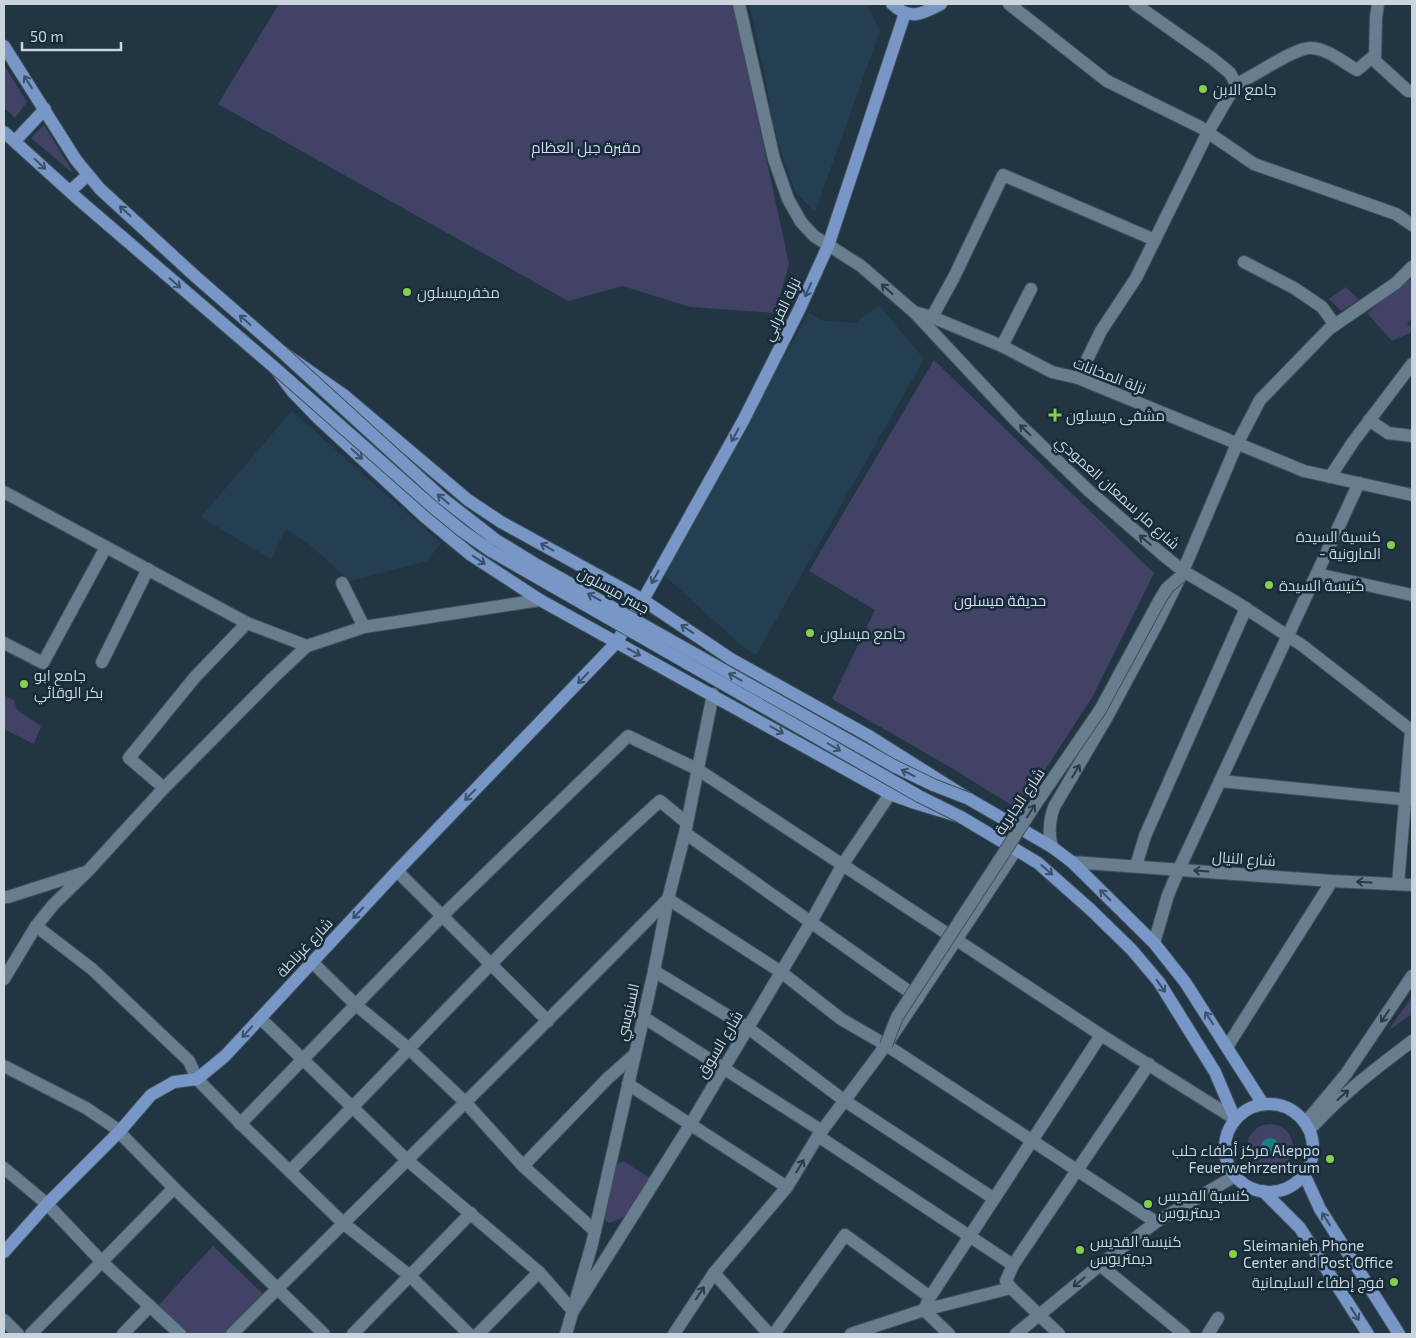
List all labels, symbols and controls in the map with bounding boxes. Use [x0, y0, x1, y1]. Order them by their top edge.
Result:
scale bar [22, 20, 121, 52]
text: 50 m [30, 27, 64, 45]
one-way arrow [22, 75, 33, 89]
place label: جامع الابن [1213, 80, 1276, 101]
marker: جامع الابن [1197, 83, 1209, 95]
park label: مقبرة جبل العظام [531, 138, 641, 158]
one-way arrow [34, 158, 47, 170]
one-way arrow [118, 205, 131, 217]
street label: نزلة الفرابي [758, 274, 808, 345]
one-way arrow [169, 277, 182, 288]
one-way arrow [803, 282, 813, 297]
place label: مخفرميسلون [417, 283, 500, 303]
one-way arrow [881, 283, 894, 295]
marker: مخفرميسلون [401, 286, 413, 298]
one-way arrow [239, 315, 252, 326]
street label: نزلة المخانات [1071, 353, 1149, 398]
place label: مشفى ميسلون [1066, 406, 1165, 426]
marker: مشفى ميسلون [1048, 408, 1062, 422]
one-way arrow [1019, 424, 1032, 436]
one-way arrow [729, 428, 739, 442]
street label: شارع مار سمعان العمودي [1050, 432, 1184, 555]
one-way arrow [350, 448, 363, 460]
one-way arrow [437, 493, 450, 505]
place label: كنسية السيدة - المارونية [1296, 527, 1381, 563]
one-way arrow [1139, 535, 1152, 546]
marker: كنسية السيدة - المارونية [1385, 539, 1397, 551]
one-way arrow [540, 542, 555, 552]
one-way arrow [472, 555, 486, 565]
street label: جسر ميسلون [574, 563, 653, 619]
one-way arrow [650, 569, 660, 584]
place label: كنيسة السيدة [1279, 576, 1364, 594]
marker: كنيسة السيدة [1263, 579, 1275, 591]
park label: حديقة ميسلون [954, 591, 1046, 611]
one-way arrow [586, 592, 601, 602]
one-way arrow [681, 624, 695, 634]
place label: جامع ميسلون [820, 624, 905, 645]
marker: جامع ميسلون [804, 627, 816, 639]
one-way arrow [626, 648, 641, 657]
place label: جامع ابو بكر الوقائي [34, 666, 103, 705]
one-way arrow [576, 672, 589, 684]
one-way arrow [728, 672, 743, 682]
marker: جامع ابو بكر الوقائي [18, 678, 30, 690]
one-way arrow [769, 725, 784, 735]
one-way arrow [827, 743, 841, 753]
street label: شارع الجابرية [990, 764, 1050, 839]
one-way arrow [1072, 764, 1082, 778]
one-way arrow [901, 767, 916, 777]
one-way arrow [464, 789, 476, 802]
one-way arrow [1026, 804, 1036, 818]
street label: شارع النيال [1211, 847, 1276, 872]
one-way arrow [1040, 865, 1053, 876]
one-way arrow [1194, 866, 1210, 876]
one-way arrow [1356, 878, 1372, 887]
one-way arrow [1099, 889, 1111, 901]
one-way arrow [352, 907, 364, 919]
street label: شارع غرناطة [272, 914, 338, 982]
one-way arrow [1156, 978, 1166, 992]
street label: السنوسي [612, 982, 646, 1043]
street label: شارع السوق [692, 1007, 749, 1082]
one-way arrow [1380, 1009, 1390, 1023]
one-way arrow [1204, 1012, 1214, 1026]
one-way arrow [241, 1025, 253, 1038]
one-way arrow [1337, 1089, 1350, 1101]
place label: مركز أطفاء حلب Aleppo Feuerwehrzentrum [1172, 1141, 1320, 1176]
marker: مركز أطفاء حلب Aleppo Feuerwehrzentrum [1324, 1153, 1336, 1165]
one-way arrow [796, 1159, 806, 1173]
place label: كنسية القديس ديمتريوس [1158, 1186, 1250, 1223]
marker: كنسية القديس ديمتريوس [1142, 1198, 1154, 1210]
one-way arrow [1321, 1212, 1331, 1226]
place label: كنيسة القديس ديمتريوس [1090, 1232, 1182, 1269]
place label: Sleimanieh Phone Center and Post Office [1243, 1236, 1393, 1271]
marker: كنيسة القديس ديمتريوس [1074, 1244, 1086, 1256]
marker: Sleimanieh Phone Center and Post Office [1227, 1248, 1239, 1260]
place label: فوج إطفاء السليمانية [1252, 1273, 1384, 1294]
one-way arrow [1073, 1276, 1086, 1287]
marker: فوج إطفاء السليمانية [1388, 1276, 1400, 1288]
one-way arrow [696, 1287, 706, 1301]
one-way arrow [1350, 1306, 1360, 1320]

